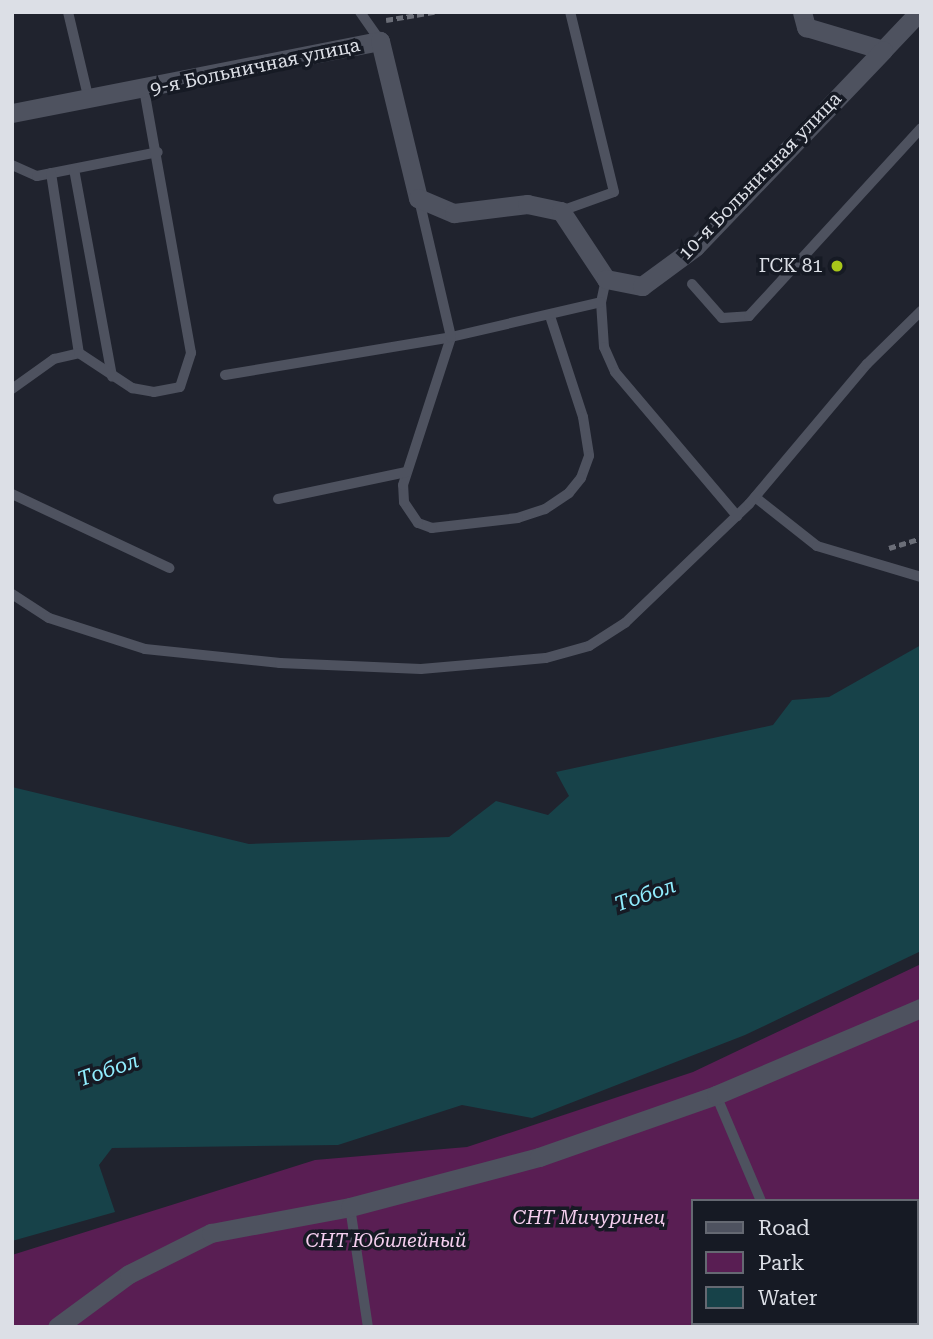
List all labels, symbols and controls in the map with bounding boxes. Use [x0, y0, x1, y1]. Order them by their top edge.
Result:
street label: 9-я Больничная улица [148, 34, 362, 100]
street label: 10-я Больничная улица [674, 87, 846, 265]
place label: ГСК 81 [759, 255, 823, 277]
marker: ГСК 81 [829, 258, 845, 274]
water label: Тобол [611, 873, 679, 917]
water label: Тобол [74, 1048, 142, 1092]
legend [692, 1199, 919, 1325]
park label: СНТ Мичуринец [513, 1207, 665, 1229]
text: Road [758, 1216, 810, 1240]
park label: СНТ Юбилейный [306, 1230, 466, 1252]
text: Park [758, 1251, 804, 1275]
text: Water [758, 1286, 817, 1310]

